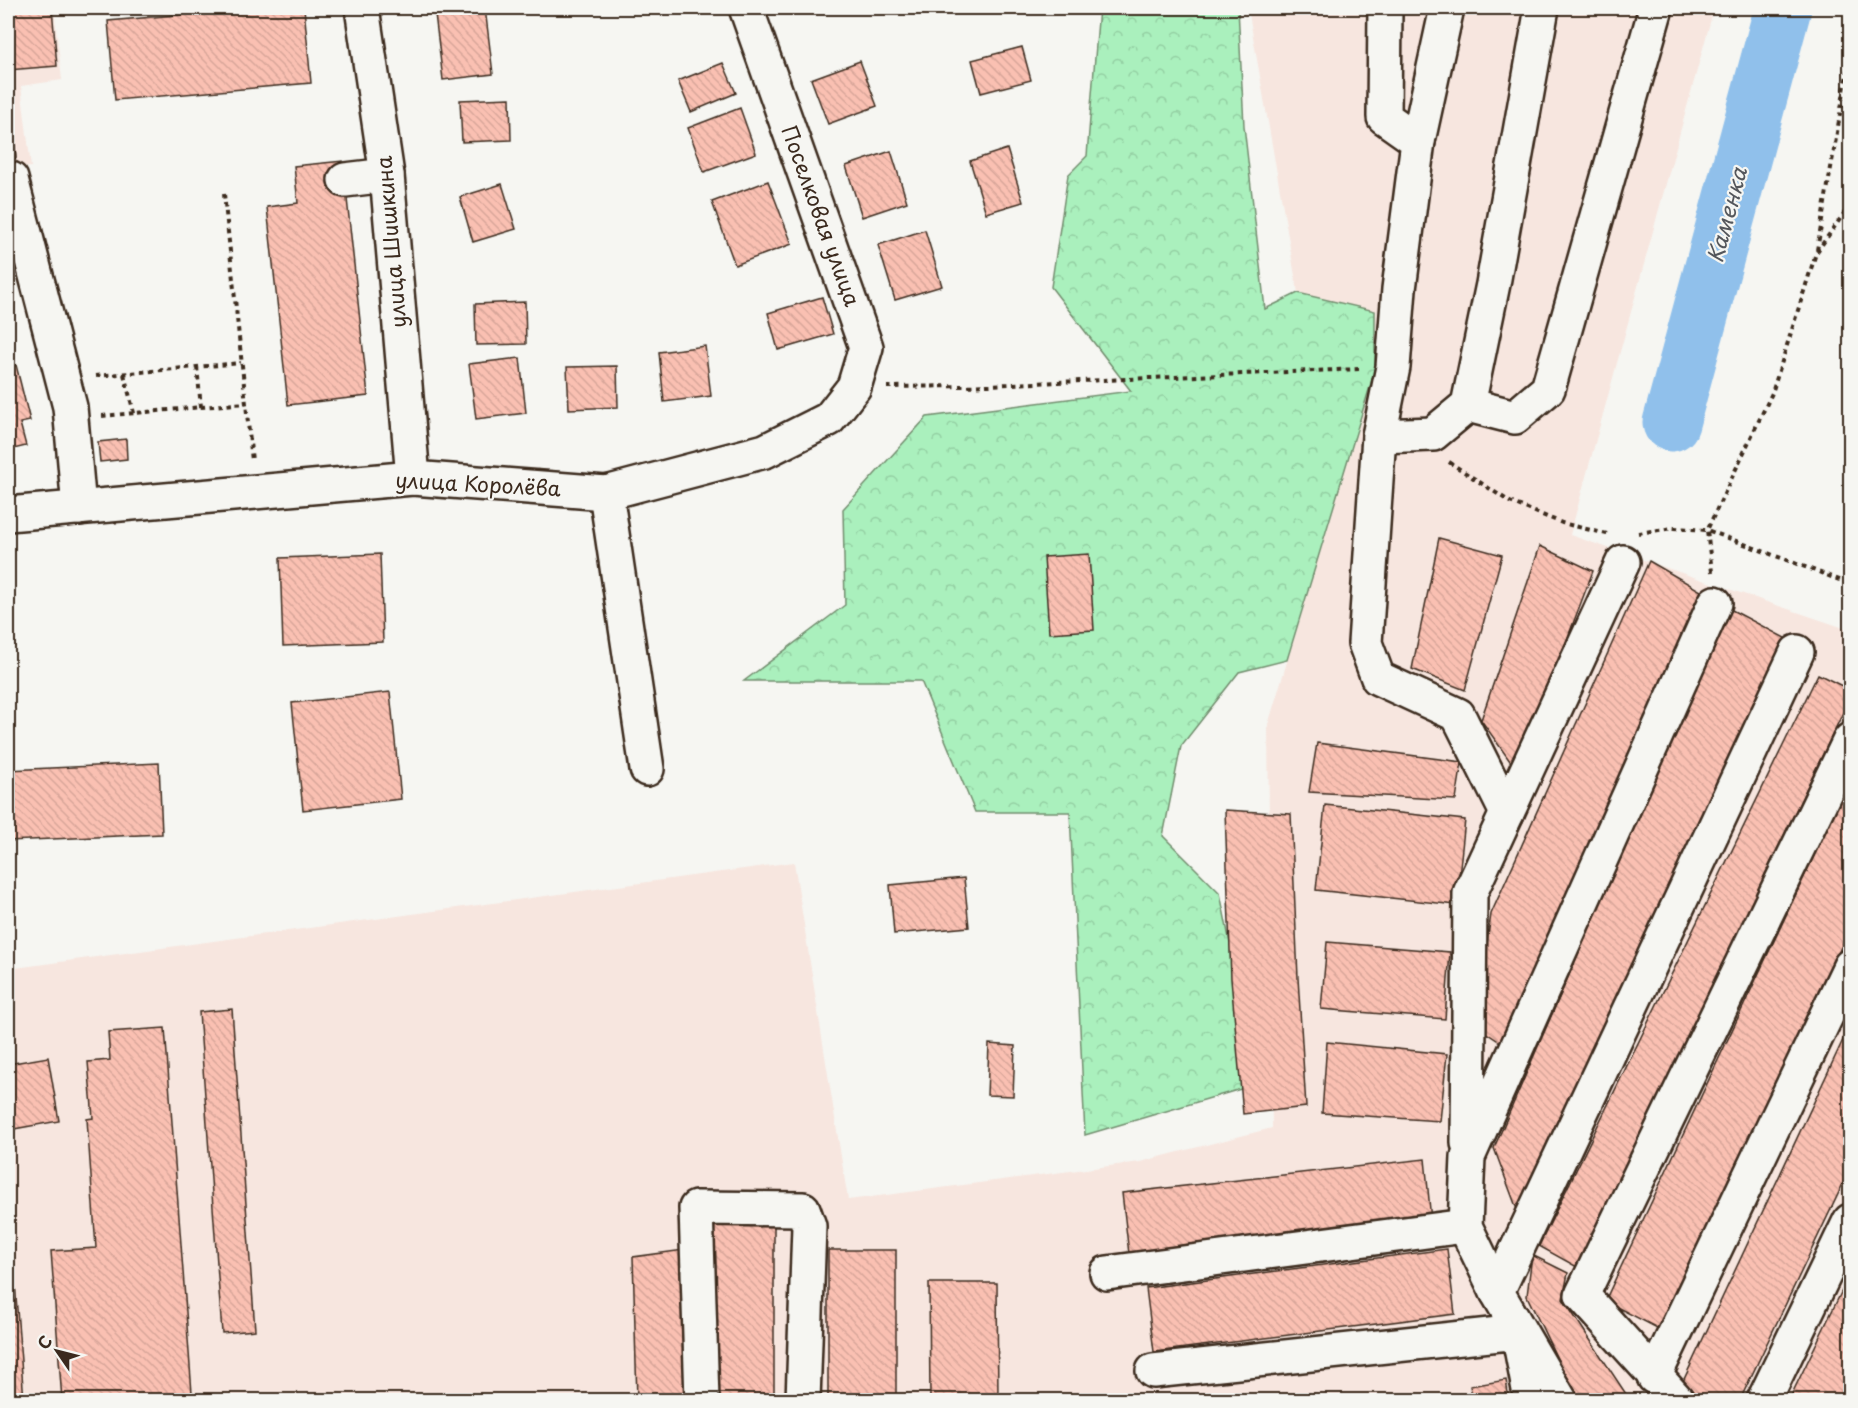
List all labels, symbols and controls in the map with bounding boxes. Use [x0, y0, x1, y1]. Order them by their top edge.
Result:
street label: Поселковая улица [774, 120, 870, 311]
street label: улица Шишкина [366, 154, 413, 329]
water label: Каменка [1697, 162, 1754, 266]
street label: улица Королёва [395, 463, 562, 503]
north arrow [27, 1321, 87, 1381]
text: С [31, 1330, 57, 1354]

